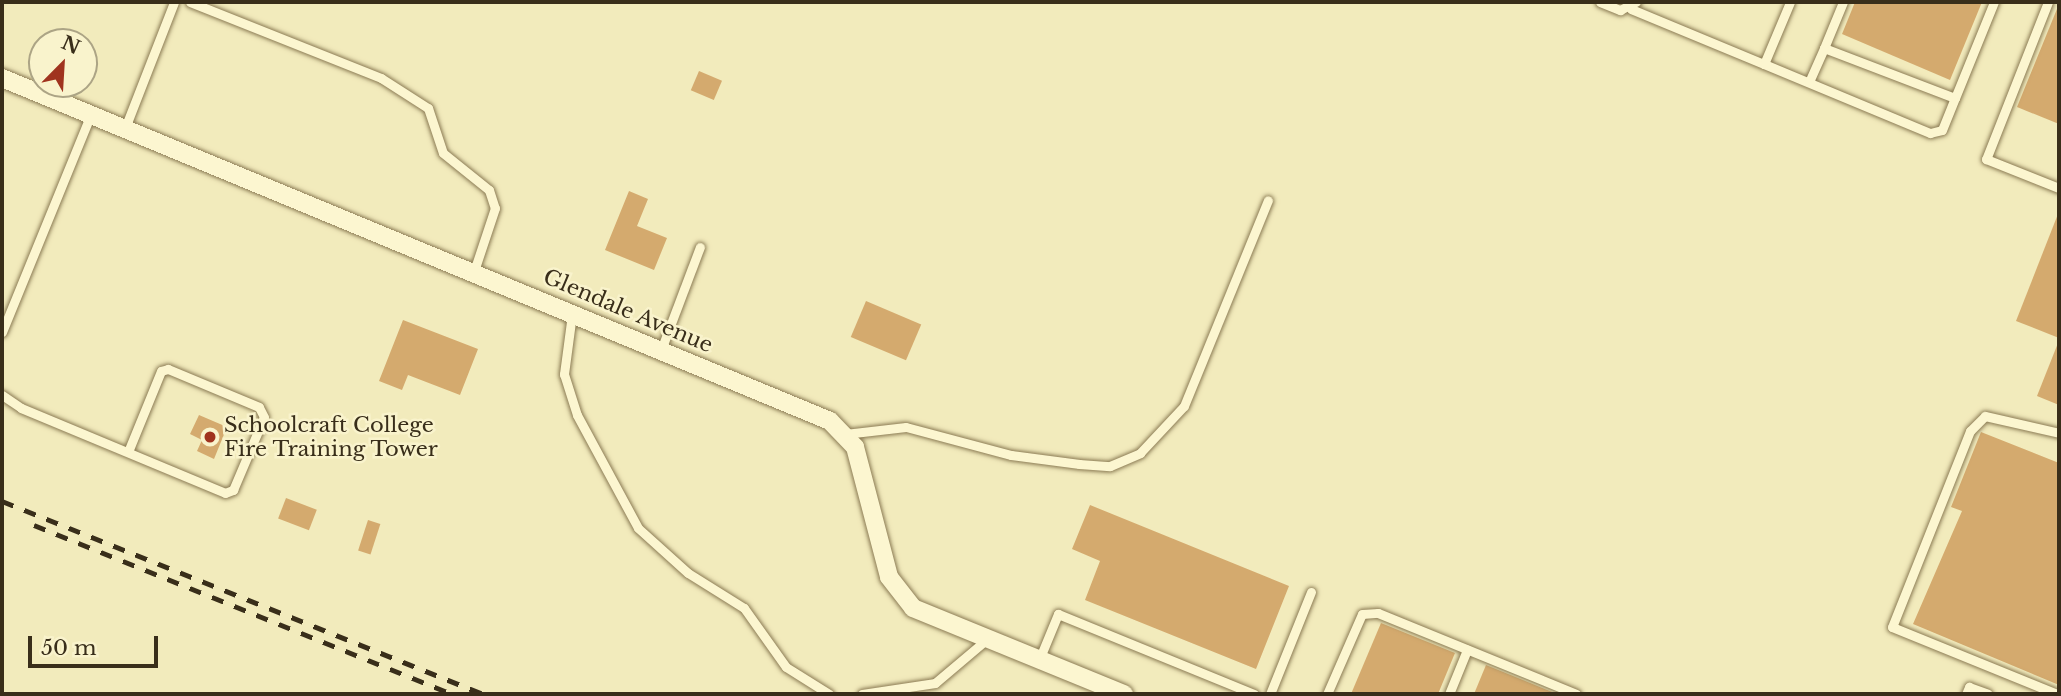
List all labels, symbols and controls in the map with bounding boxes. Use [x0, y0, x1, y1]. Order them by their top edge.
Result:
north arrow [28, 28, 98, 98]
text: N [58, 31, 84, 59]
street label: Glendale Avenue [539, 264, 717, 358]
place label: Schoolcraft College Fire Training Tower [224, 412, 439, 462]
marker: Schoolcraft College Fire Training Tower [202, 429, 218, 445]
scale bar [32, 622, 161, 666]
text: 50 m [41, 635, 96, 661]

